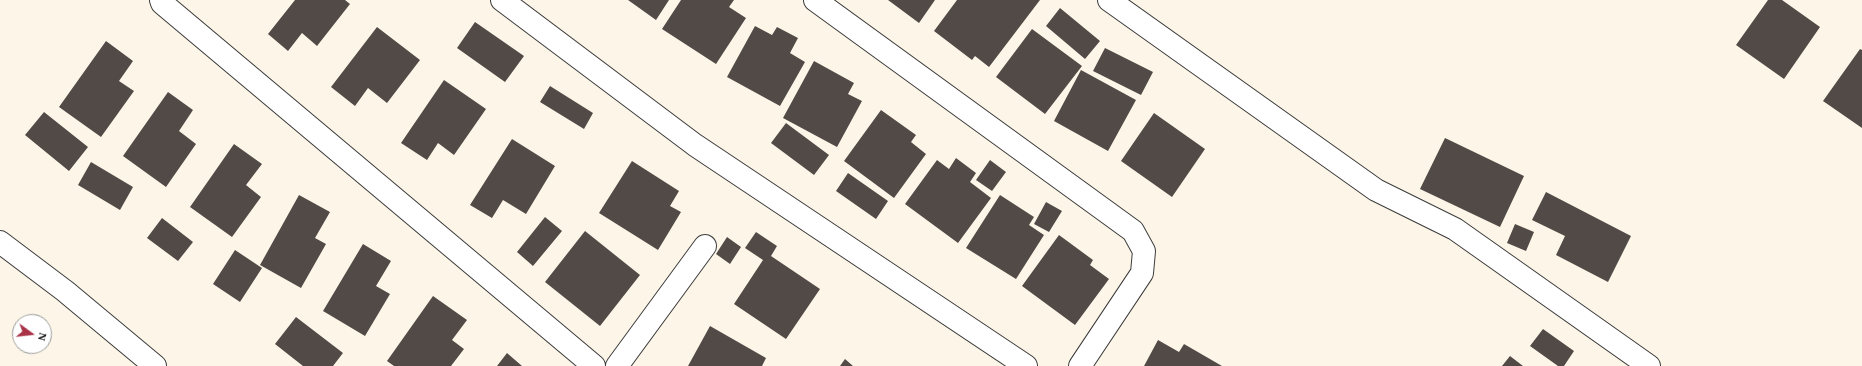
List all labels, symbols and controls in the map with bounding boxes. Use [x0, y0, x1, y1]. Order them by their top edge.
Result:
north arrow [12, 314, 52, 354]
text: N [36, 331, 49, 342]

